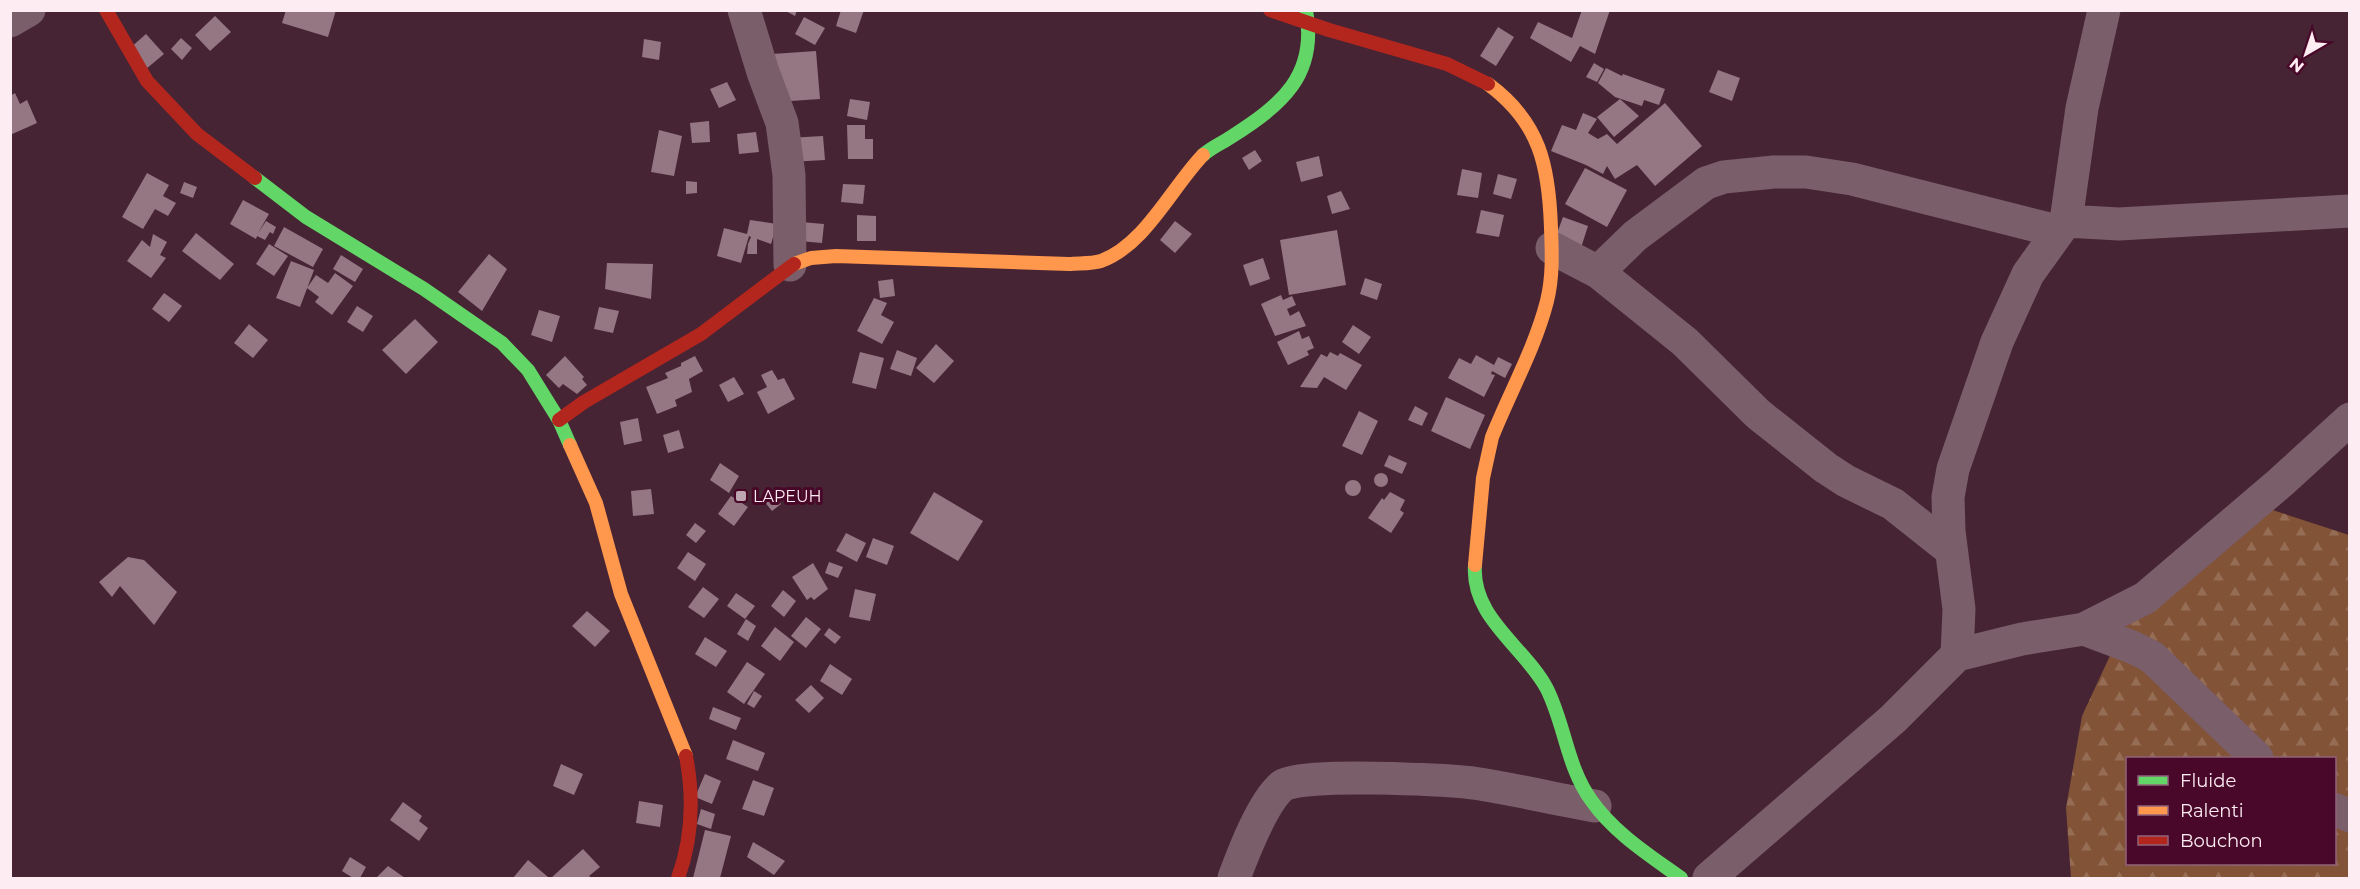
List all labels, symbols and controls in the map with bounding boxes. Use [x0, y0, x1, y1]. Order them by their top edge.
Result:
north arrow [2276, 24, 2336, 84]
text: N [2286, 54, 2308, 77]
place label: LAPEUH [753, 487, 822, 506]
marker: LAPEUH [734, 489, 748, 503]
legend [2126, 757, 2336, 865]
text: Fluide [2180, 770, 2236, 792]
text: Ralenti [2180, 800, 2244, 822]
text: Bouchon [2180, 830, 2263, 852]

